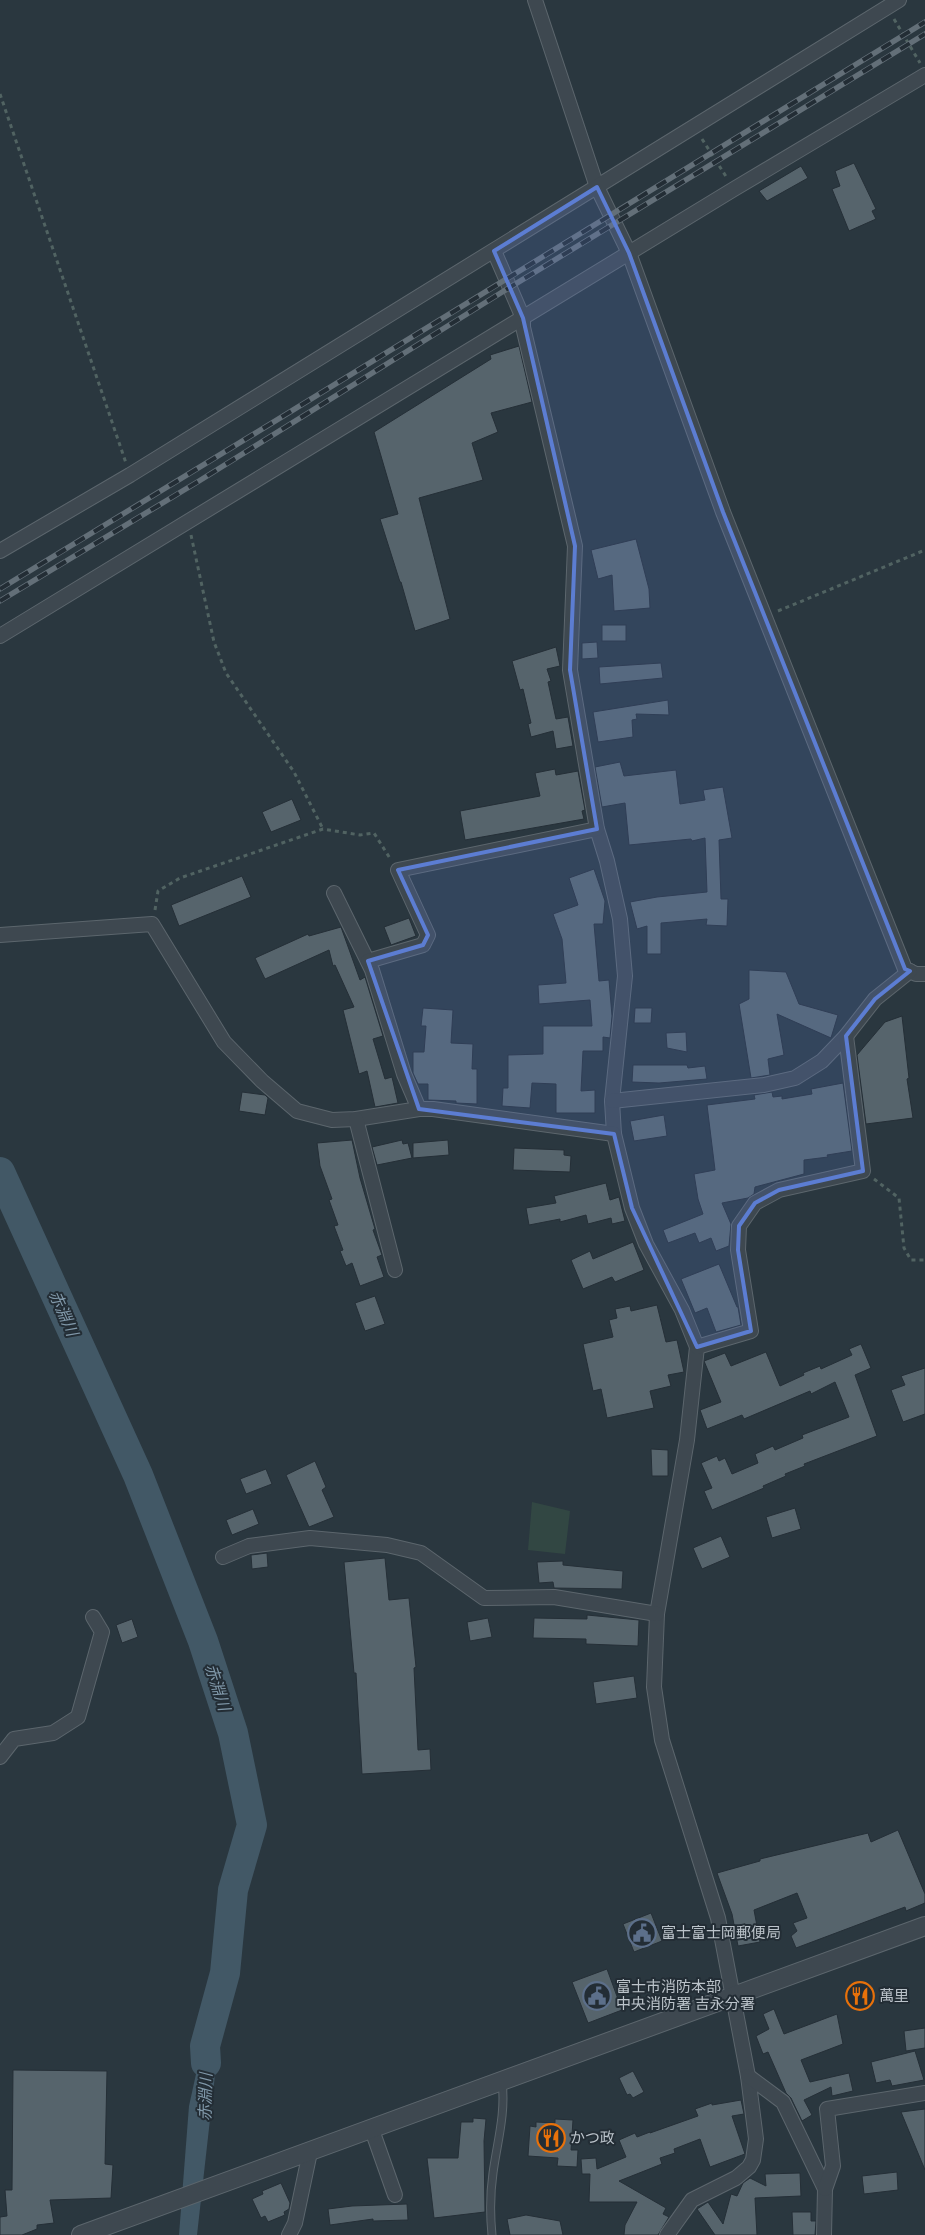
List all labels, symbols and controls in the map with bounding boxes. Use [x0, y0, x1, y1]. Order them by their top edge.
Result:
water label: 赤淵川 [45, 1287, 83, 1341]
water label: 赤淵川 [201, 1661, 235, 1715]
public building icon: 富士富士岡郵便局 [627, 1918, 657, 1948]
place label: 富士富士岡郵便局 [661, 1924, 781, 1942]
place label: 富士市消防本部 中央消防署 吉永分署 [616, 1978, 755, 2013]
public building icon: 富士市消防本部 中央消防署 吉永分署 [582, 1981, 612, 2011]
restaurant icon: 萬里 [845, 1981, 875, 2011]
place label: 萬里 [879, 1987, 909, 2005]
water label: 赤淵川 [196, 2071, 215, 2121]
restaurant icon: かつ政 [536, 2123, 566, 2153]
place label: かつ政 [570, 2129, 615, 2147]

